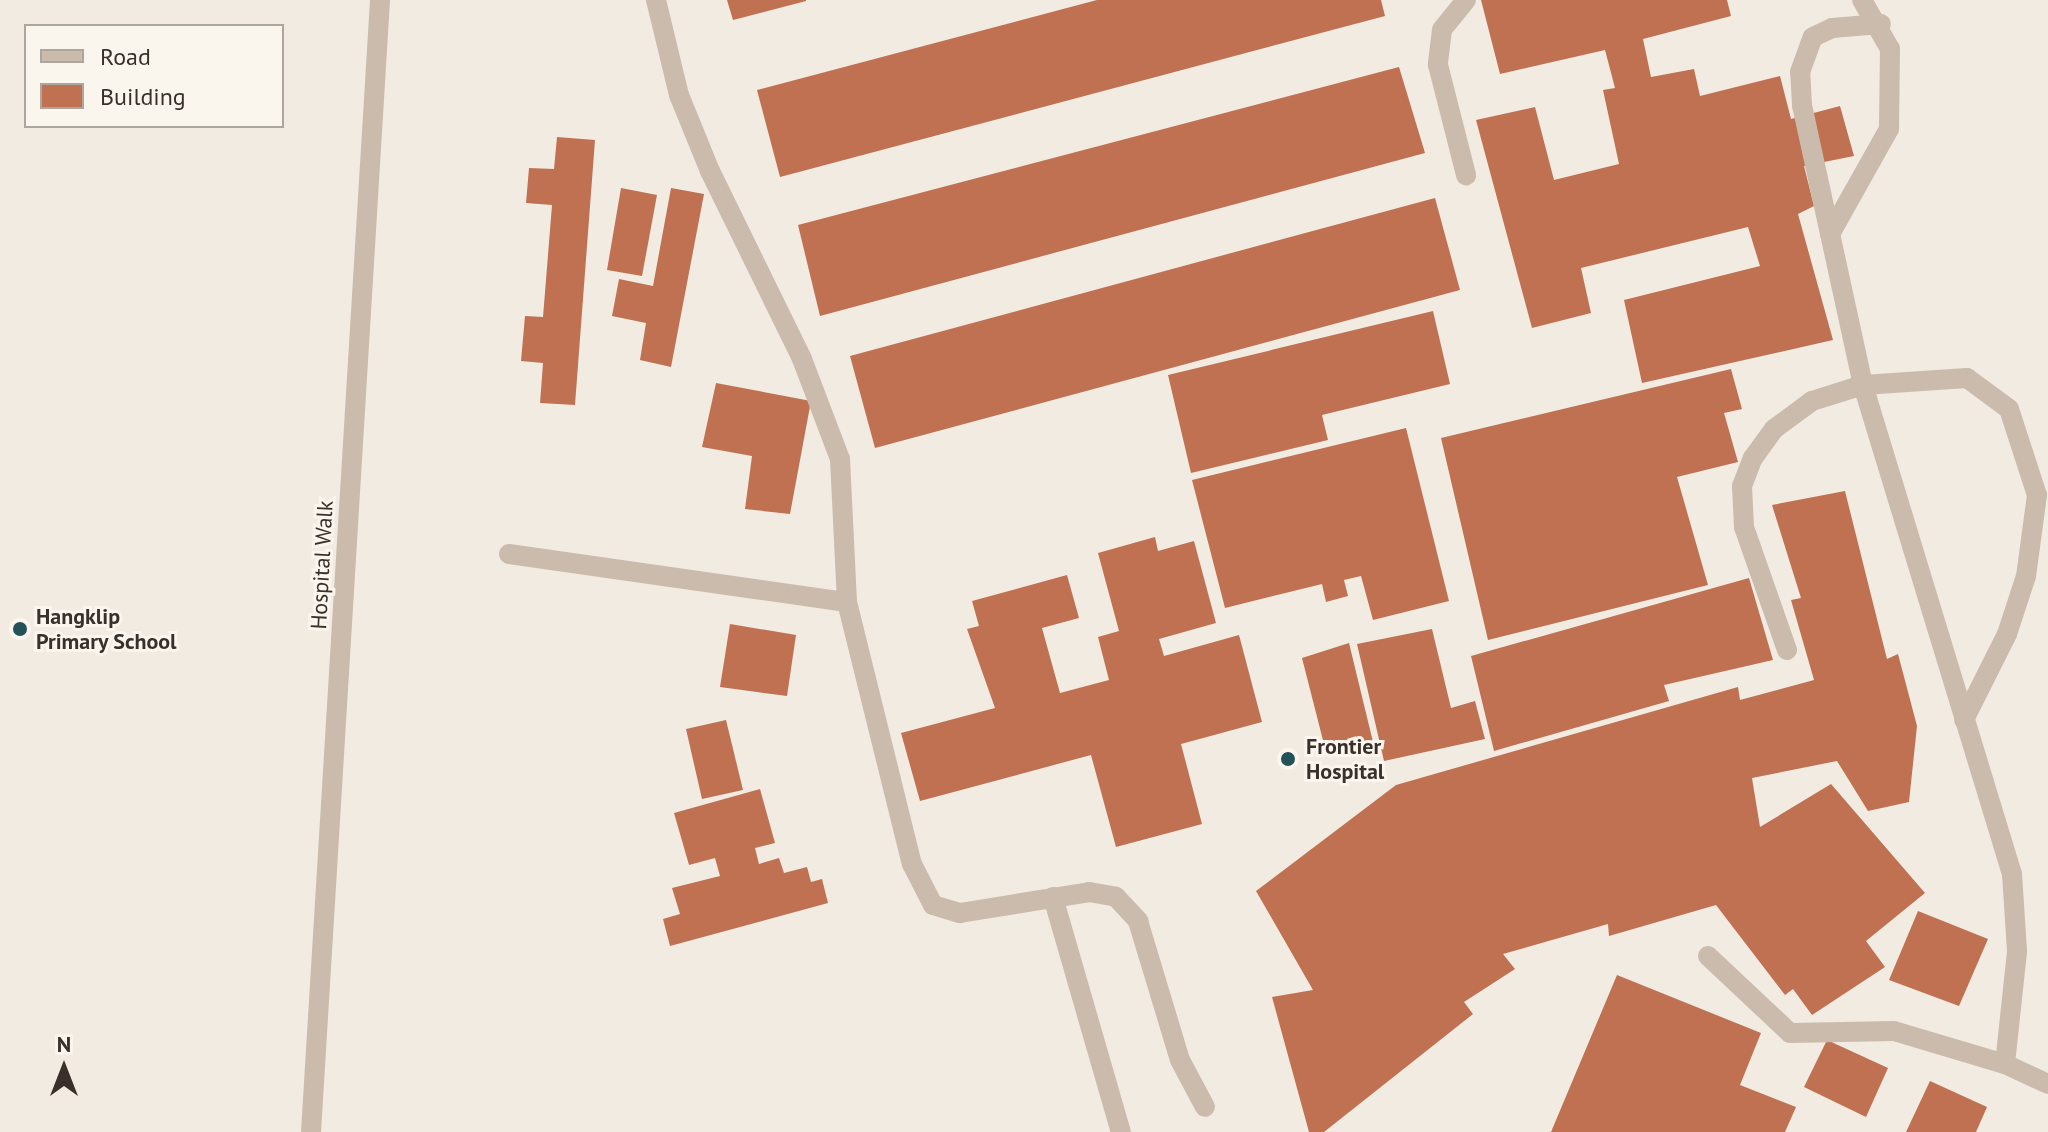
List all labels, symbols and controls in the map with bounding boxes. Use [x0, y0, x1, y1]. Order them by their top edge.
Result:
legend [24, 24, 284, 128]
text: Road [100, 41, 151, 72]
text: Building [100, 81, 186, 112]
street label: Hospital Walk [305, 500, 339, 630]
place label: Hangklip Primary School [36, 603, 177, 654]
marker: Hangklip Primary School [11, 620, 29, 638]
place label: Frontier Hospital [1306, 733, 1384, 784]
marker: Frontier Hospital [1277, 748, 1299, 770]
north arrow [24, 1028, 104, 1108]
text: N [57, 1030, 71, 1058]

